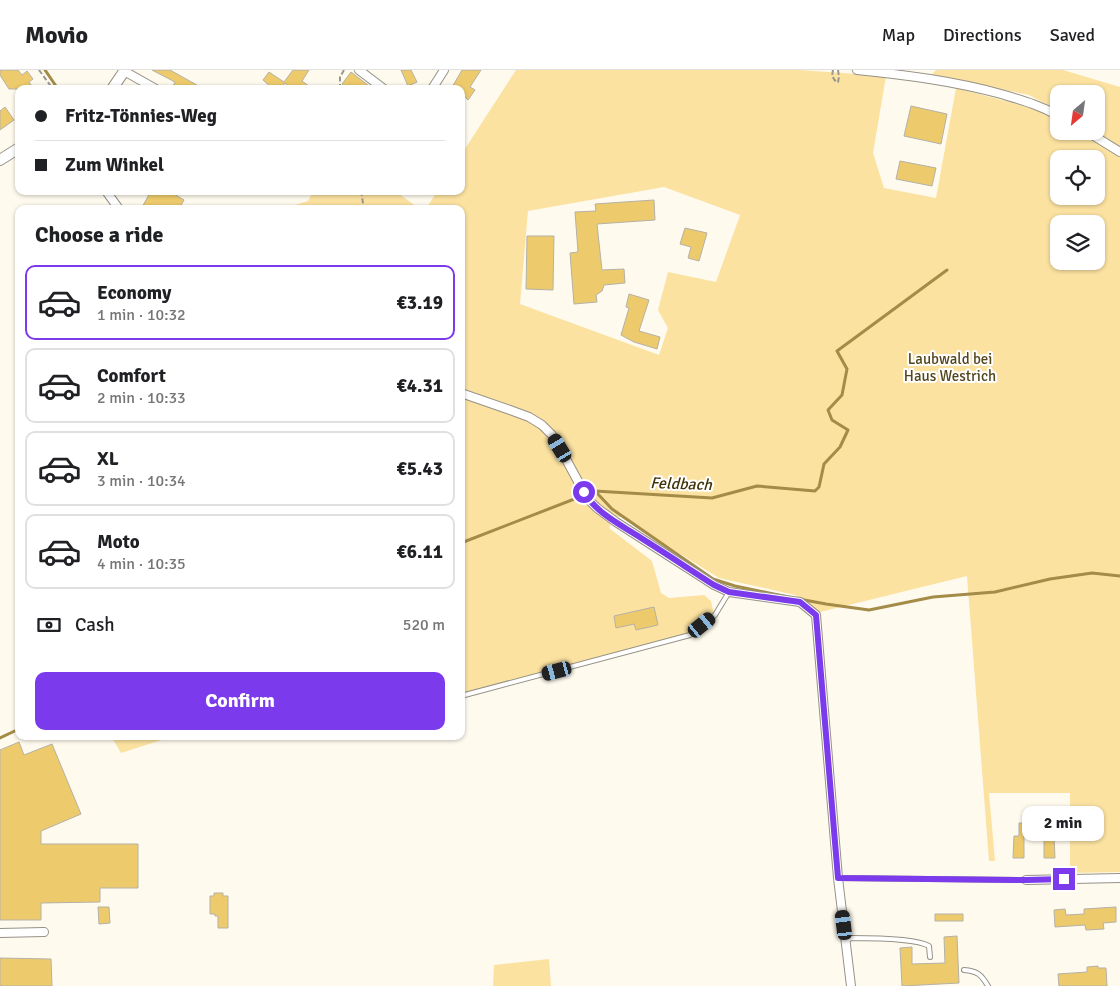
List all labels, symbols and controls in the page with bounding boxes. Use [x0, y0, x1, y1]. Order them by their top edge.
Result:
text: Movio [25, 20, 88, 50]
text: Map [882, 24, 915, 46]
text: Directions [943, 24, 1022, 46]
text: Saved [1050, 24, 1095, 46]
north arrow [1050, 85, 1105, 140]
map controls [1050, 85, 1105, 270]
text: Fritz-Tönnies-Weg [65, 104, 217, 128]
button: locate [1050, 150, 1105, 205]
text: Zum Winkel [65, 153, 164, 177]
button: layers [1050, 215, 1105, 270]
text: Choose a ride [35, 221, 163, 248]
icon: car [37, 280, 82, 325]
text: Economy [97, 281, 171, 305]
text: €3.19 [397, 291, 443, 315]
text: 1 min · 10:32 [97, 305, 186, 325]
park label: Laubwald bei Haus Westrich [904, 350, 996, 385]
icon: car [37, 363, 82, 408]
text: Comfort [97, 364, 166, 388]
text: €4.31 [397, 374, 443, 398]
text: 2 min · 10:33 [97, 388, 186, 408]
car [545, 431, 574, 465]
icon: car [37, 446, 82, 491]
text: XL [97, 447, 119, 471]
text: €5.43 [397, 457, 443, 481]
text: 3 min · 10:34 [97, 471, 186, 491]
water label: Feldbach [650, 473, 713, 495]
route start [573, 481, 595, 503]
icon: car [37, 529, 82, 574]
text: Moto [97, 530, 140, 554]
text: €6.11 [397, 540, 443, 564]
text: 4 min · 10:35 [97, 554, 186, 574]
car [685, 610, 718, 640]
icon: cash [35, 611, 63, 639]
text: Cash [75, 613, 115, 637]
text: 520 m [403, 615, 445, 635]
car [540, 660, 573, 682]
button: Confirm [35, 672, 445, 730]
callout: 2 min [1023, 806, 1105, 842]
text: 2 min [1044, 813, 1082, 833]
route end [1053, 868, 1075, 890]
car [834, 909, 853, 941]

